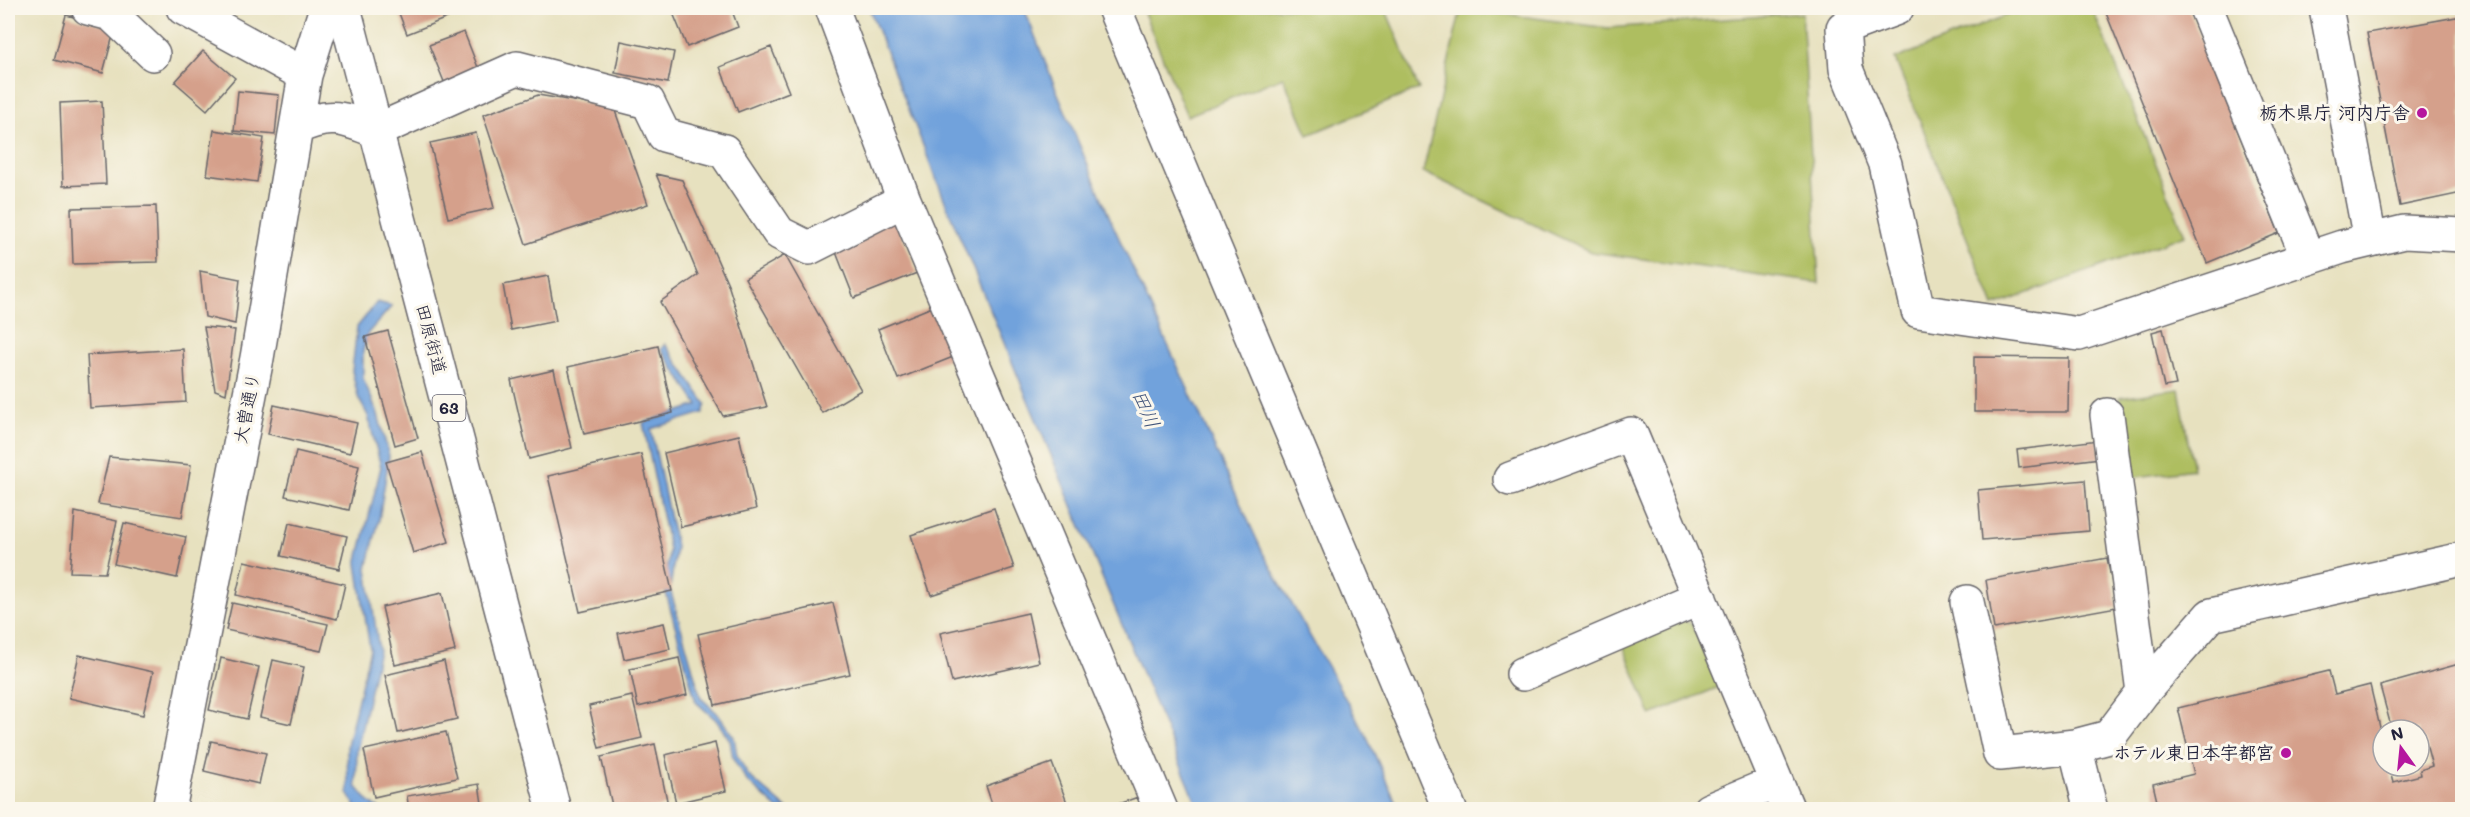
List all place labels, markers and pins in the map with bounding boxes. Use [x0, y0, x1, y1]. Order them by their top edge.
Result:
place label: 栃木県庁 河内庁舎 [2260, 100, 2410, 124]
marker: 栃木県庁 河内庁舎 [2415, 106, 2429, 120]
place label: ホテル東日本宇都宮 [2113, 740, 2274, 764]
marker: ホテル東日本宇都宮 [2279, 746, 2293, 760]

